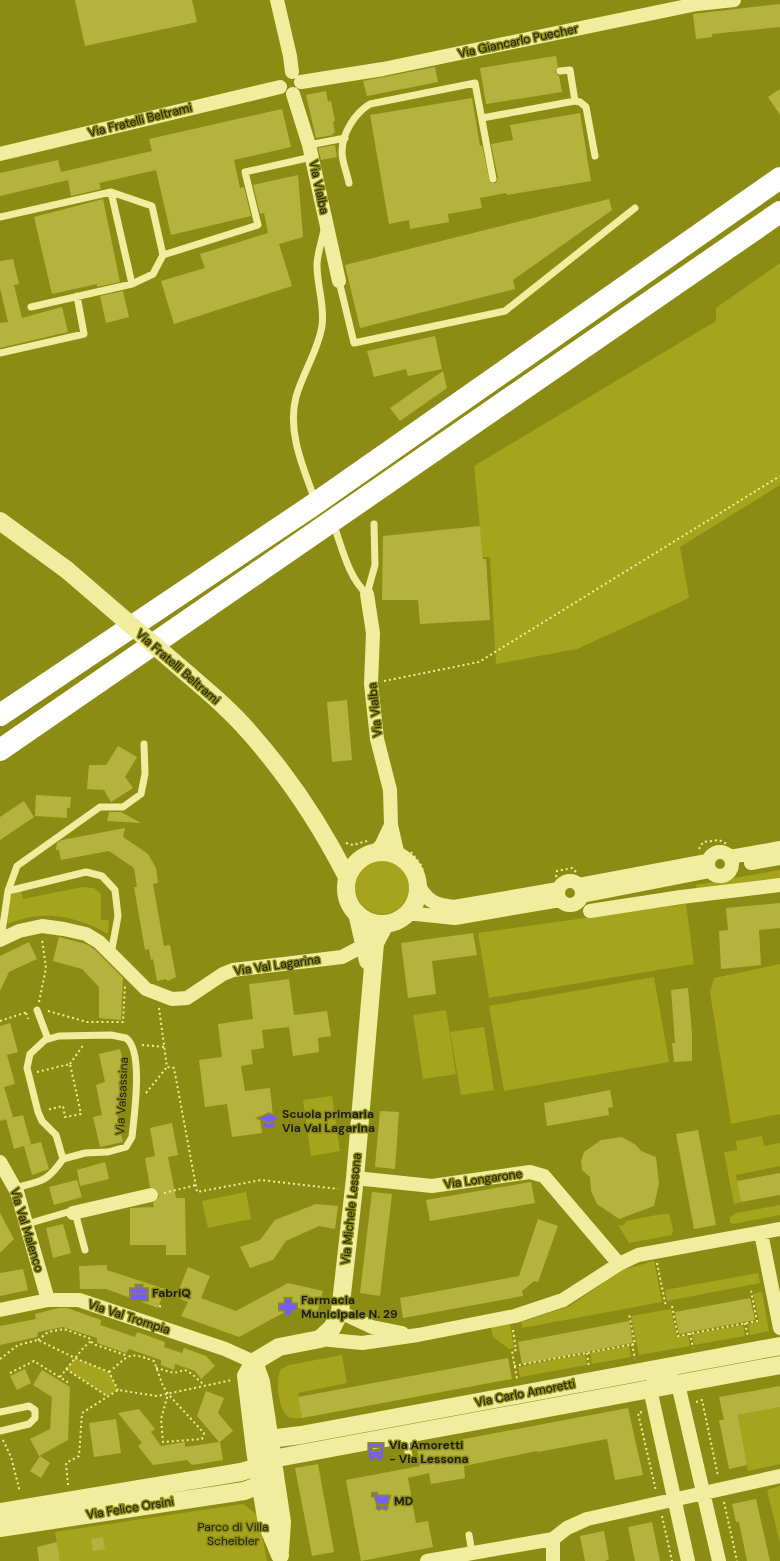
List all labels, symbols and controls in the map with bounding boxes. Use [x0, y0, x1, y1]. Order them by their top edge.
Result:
street label: Via Giancarlo Puecher [456, 20, 580, 62]
street label: Via Fratelli Beltrami [86, 99, 194, 141]
street label: Via Vialba [305, 159, 333, 215]
street label: Via Fratelli Beltrami [133, 626, 224, 708]
street label: Via Vialba [364, 682, 386, 738]
street label: Via Val Lagarina [233, 951, 321, 979]
street label: Via Valsassina [112, 1057, 132, 1135]
place label: Scuola primaria Via Val Lagarina [282, 1106, 375, 1136]
school or university icon: Scuola primaria Via Val Lagarina [259, 1111, 279, 1131]
street label: Via Michele Lessona [337, 1152, 365, 1266]
street label: Via Longarone [443, 1166, 523, 1192]
street label: Via Val Malenco [7, 1186, 47, 1274]
office icon: FabriQ [129, 1283, 149, 1303]
place label: FabriQ [152, 1285, 191, 1301]
place label: Farmacia Municipale N. 29 [301, 1292, 398, 1322]
street label: Via Val Trompia [86, 1296, 172, 1338]
pharmacy icon: Farmacia Municipale N. 29 [278, 1297, 298, 1317]
street label: Via Carlo Amoretti [473, 1375, 577, 1411]
place label: Via Amoretti - Via Lessona [389, 1437, 469, 1467]
bus stop icon: Via Amoretti - Via Lessona [366, 1442, 386, 1462]
supermarket icon: MD [371, 1491, 391, 1511]
street label: Via Felice Orsini [85, 1493, 175, 1523]
place label: MD [394, 1493, 413, 1509]
park label: Parco di Villa Scheibler [198, 1519, 268, 1549]

